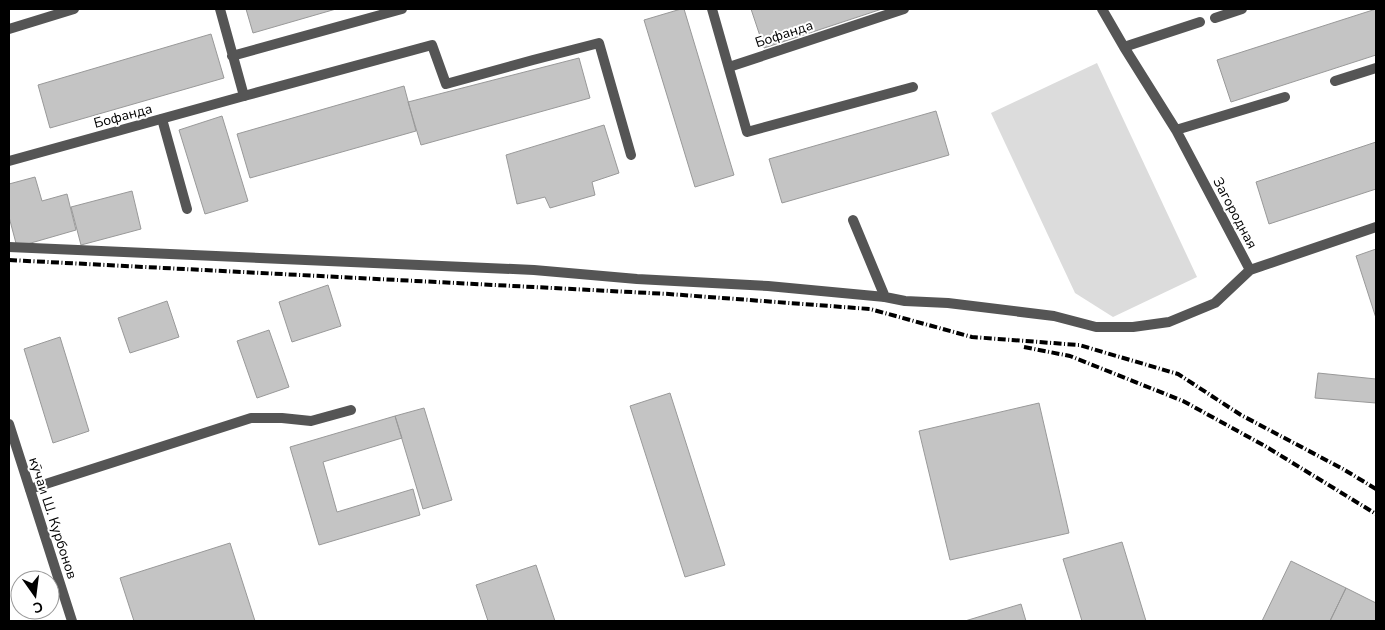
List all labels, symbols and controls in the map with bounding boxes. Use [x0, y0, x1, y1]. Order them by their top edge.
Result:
street label: Бофанда [753, 16, 815, 52]
street label: Бофанда [92, 99, 154, 133]
street label: Загородная [1208, 174, 1262, 252]
street label: кӯчаи Ш. Курбонов [24, 455, 82, 582]
north arrow [10, 570, 60, 620]
text: С [31, 597, 45, 618]

